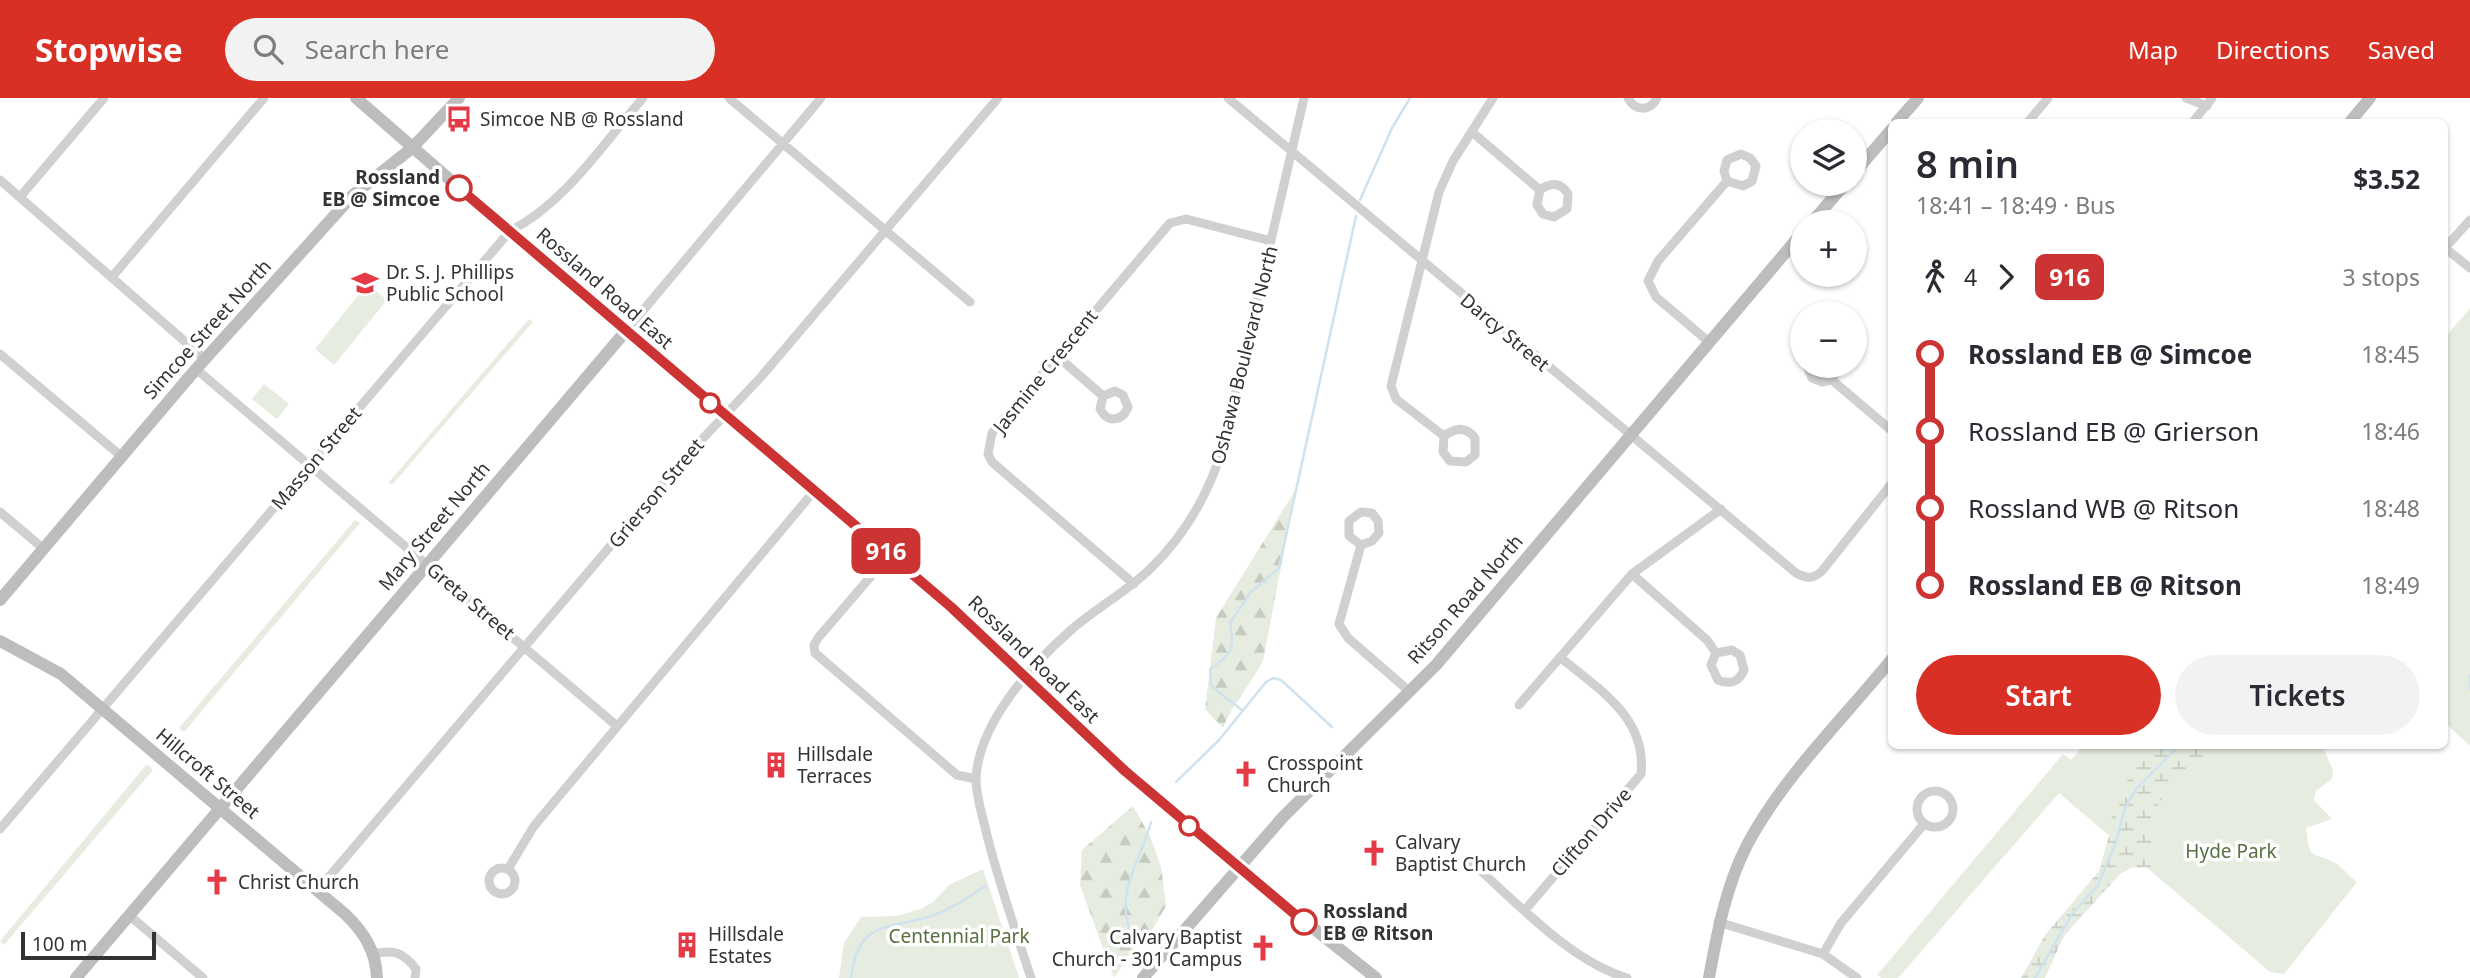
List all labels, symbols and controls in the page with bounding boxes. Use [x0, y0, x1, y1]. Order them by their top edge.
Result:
search box [225, 18, 715, 81]
text: Stopwise [35, 27, 183, 72]
icon: search [249, 30, 287, 68]
text: Search here [305, 31, 449, 67]
text: Map [2128, 33, 2178, 66]
text: Directions [2216, 33, 2330, 66]
text: Saved [2368, 33, 2435, 66]
bus stop icon: Simcoe NB @ Rossland [444, 104, 474, 134]
place label: Simcoe NB @ Rossland [480, 106, 684, 132]
map controls [1790, 119, 1867, 378]
button: layers [1790, 119, 1867, 196]
text: 8 min [1916, 137, 2019, 189]
text: $3.52 [2353, 161, 2420, 197]
place label: Rossland EB @ Simcoe [322, 164, 440, 212]
marker: Rossland EB @ Simcoe [446, 175, 472, 201]
text: 18:41 – 18:49 · Bus [1916, 189, 2115, 221]
button: + [1790, 210, 1867, 287]
street label: Rossland Road East [531, 221, 679, 355]
street label: Oshawa Boulevard North [1204, 243, 1284, 467]
street label: Simcoe Street North [137, 254, 277, 404]
icon: walk [1916, 258, 1954, 296]
icon: forward [1987, 258, 2025, 296]
place label: Dr. S. J. Phillips Public School [386, 259, 514, 307]
text: 916 [2049, 260, 2090, 293]
text: 4 [1964, 261, 1977, 293]
text: 3 stops [2342, 261, 2420, 293]
school or university icon: Dr. S. J. Phillips Public School [350, 268, 380, 298]
street label: Darcy Street [1455, 287, 1555, 377]
button: − [1790, 301, 1867, 378]
street label: Jasmine Crescent [986, 303, 1103, 440]
text: Rossland EB @ Simcoe [1968, 336, 2252, 372]
text: 18:45 [2361, 338, 2420, 370]
unlabelled marker [700, 393, 720, 413]
street label: Masson Street [265, 401, 367, 515]
text: Rossland EB @ Grierson [1968, 413, 2259, 449]
text: 18:46 [2361, 415, 2420, 447]
street label: Grierson Street [602, 433, 710, 553]
street label: Mary Street North [372, 456, 496, 596]
text: Rossland WB @ Ritson [1968, 490, 2239, 526]
text: 18:48 [2361, 492, 2420, 524]
line badge: 916 [846, 528, 926, 574]
street label: Ritson Road North [1401, 529, 1529, 669]
text: 916 [865, 534, 907, 567]
street label: Greta Street [421, 556, 521, 646]
text: Rossland EB @ Ritson [1968, 567, 2242, 603]
text: 18:49 [2361, 569, 2420, 601]
street label: Rossland Road East [963, 589, 1105, 729]
button: Start [1916, 655, 2161, 735]
button: Tickets [2175, 655, 2420, 735]
street label: Hillcroft Street [151, 722, 266, 824]
place label: Hillsdale Terraces [797, 741, 873, 789]
building icon: Hillsdale Terraces [761, 750, 791, 780]
place label: Crosspoint Church [1267, 750, 1363, 798]
church icon: Crosspoint Church [1231, 759, 1261, 789]
street label: Clifton Drive [1545, 782, 1637, 882]
unlabelled marker [1179, 816, 1199, 836]
place label: Calvary Baptist Church [1395, 829, 1526, 877]
church icon: Calvary Baptist Church [1359, 838, 1389, 868]
park label: Hyde Park [2185, 838, 2277, 864]
church icon: Christ Church [202, 867, 232, 897]
place label: Christ Church [238, 869, 359, 895]
place label: Rossland EB @ Ritson [1323, 898, 1433, 946]
marker: Rossland EB @ Ritson [1291, 909, 1317, 935]
place label: Hillsdale Estates [708, 921, 784, 969]
park label: Centennial Park [888, 923, 1030, 949]
place label: Calvary Baptist Church - 301 Campus [1052, 924, 1242, 972]
scale bar [21, 929, 156, 961]
building icon: Hillsdale Estates [672, 930, 702, 960]
text: 100 m [32, 931, 87, 957]
church icon: Calvary Baptist Church - 301 Campus [1248, 933, 1278, 963]

